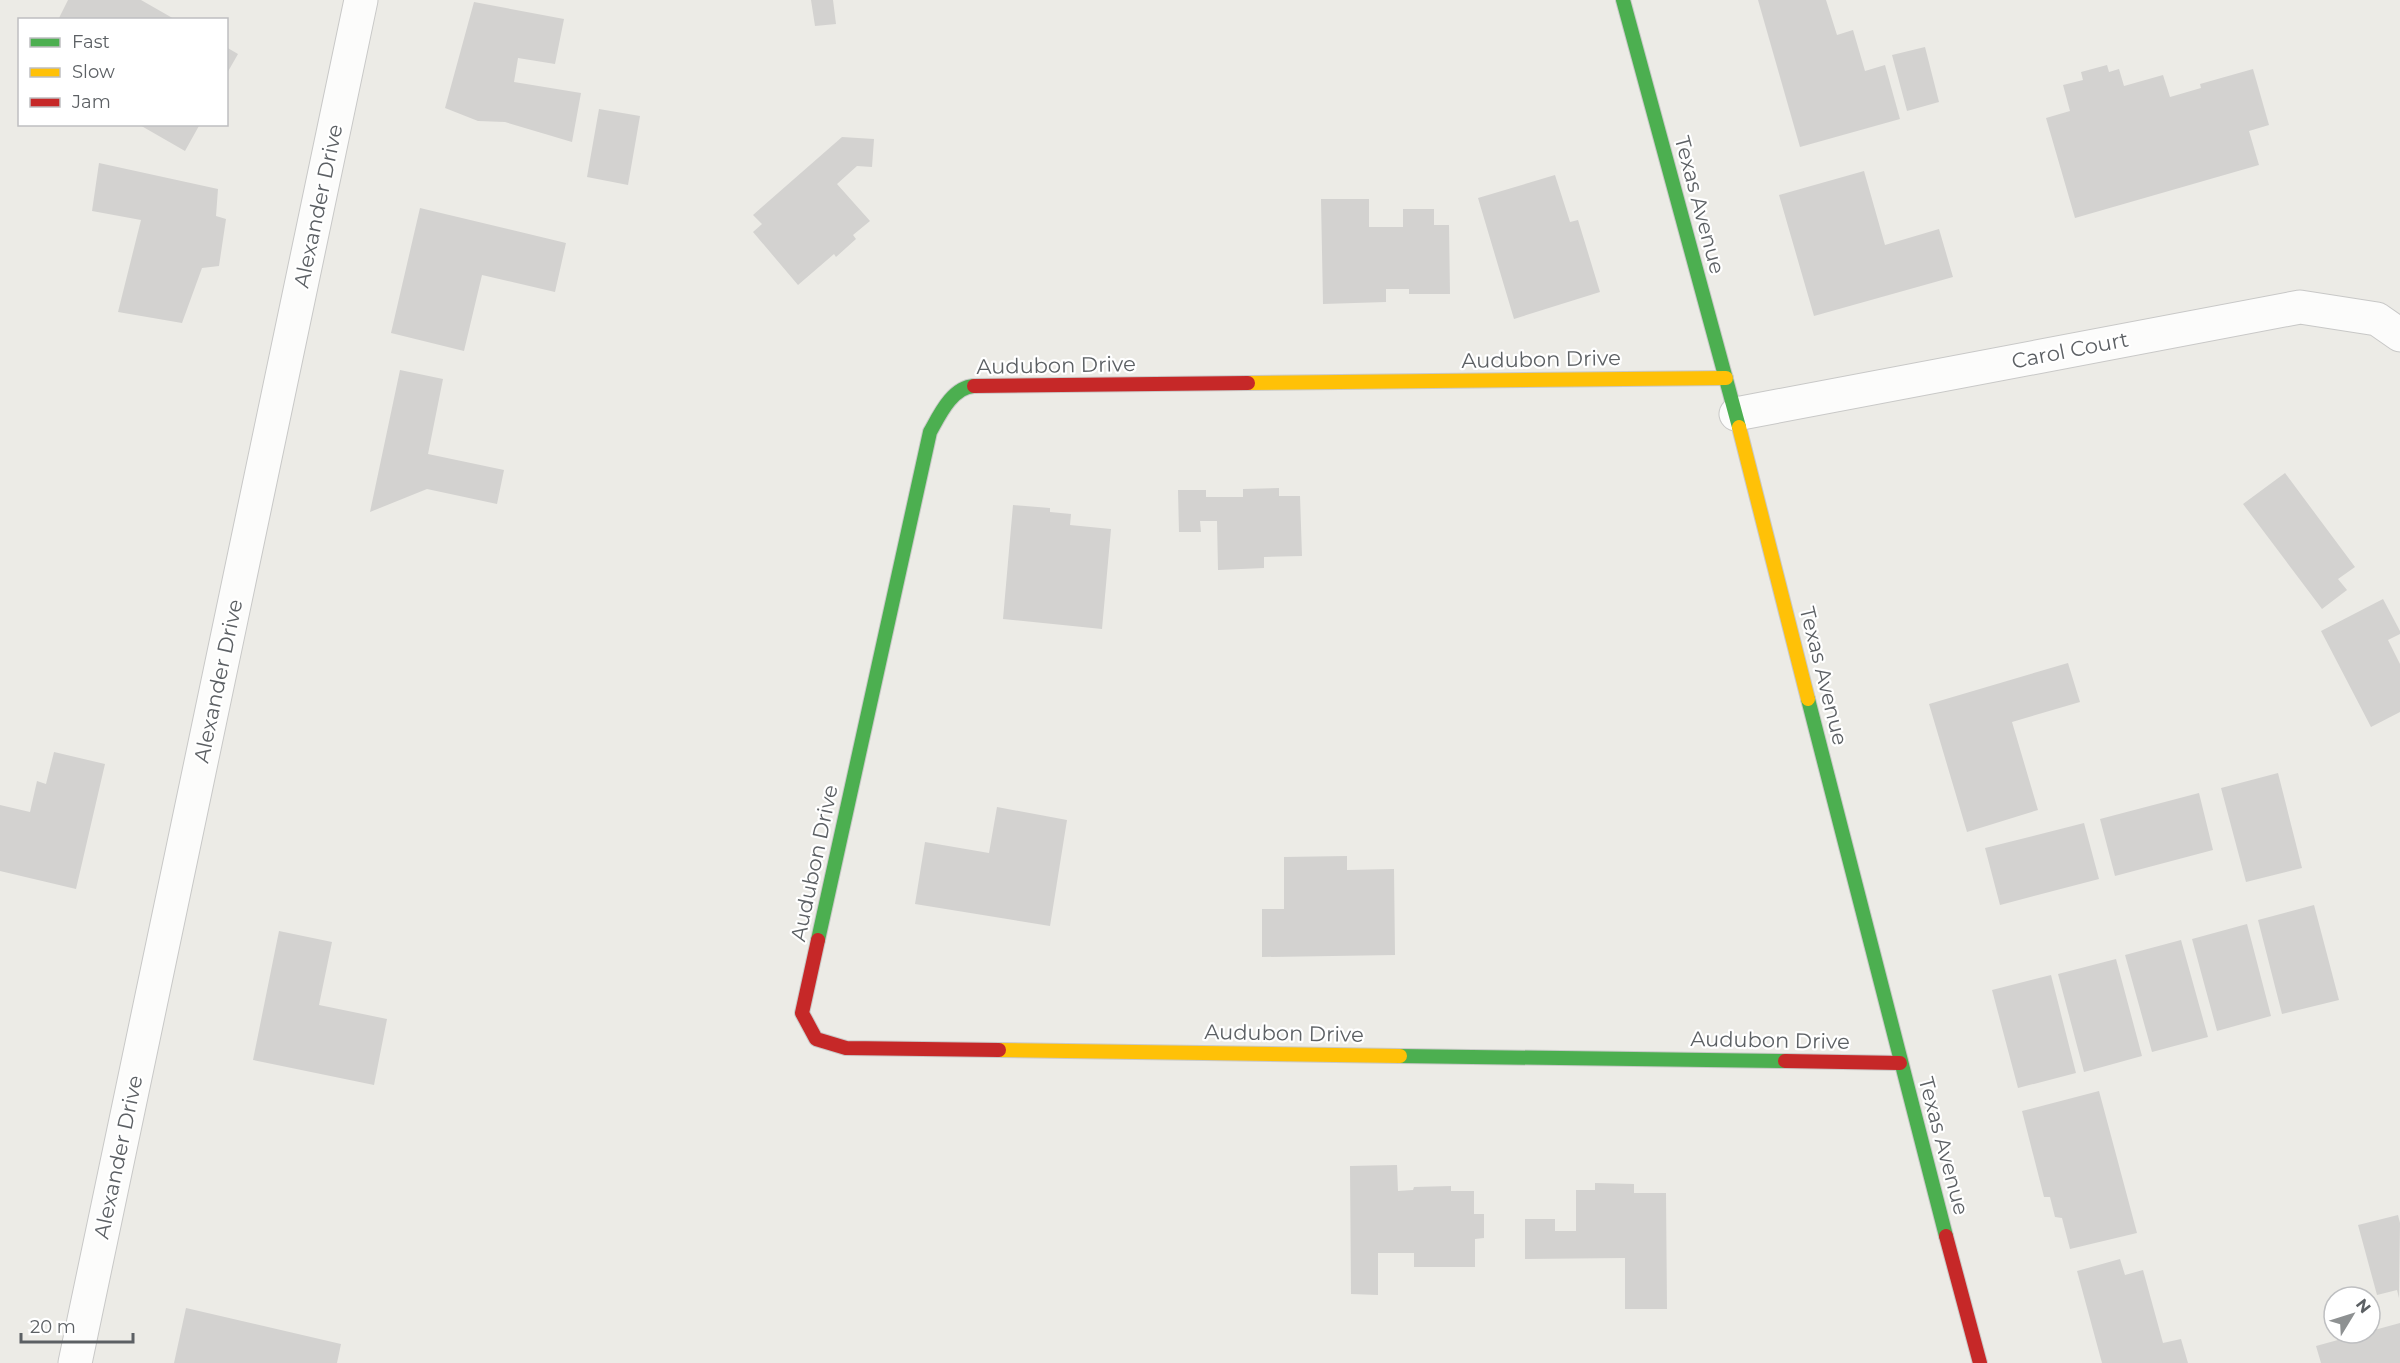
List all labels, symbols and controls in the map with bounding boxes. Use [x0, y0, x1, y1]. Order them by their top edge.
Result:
legend [18, 18, 228, 126]
text: Fast [72, 31, 110, 53]
text: Slow [72, 61, 115, 83]
text: Jam [71, 91, 111, 113]
street label: Alexander Drive [288, 122, 348, 290]
street label: Texas Avenue [1670, 133, 1730, 277]
street label: Carol Court [2009, 326, 2131, 374]
street label: Audubon Drive [1461, 345, 1621, 373]
street label: Audubon Drive [976, 351, 1136, 379]
street label: Alexander Drive [188, 597, 248, 765]
street label: Texas Avenue [1795, 604, 1853, 748]
street label: Audubon Drive [785, 782, 843, 944]
street label: Audubon Drive [1204, 1019, 1364, 1047]
street label: Audubon Drive [1690, 1026, 1850, 1054]
street label: Alexander Drive [88, 1073, 148, 1241]
street label: Texas Avenue [1914, 1074, 1974, 1218]
north arrow [2322, 1285, 2382, 1345]
text: N [2352, 1295, 2375, 1317]
scale bar [21, 1306, 134, 1344]
text: 20 m [30, 1316, 76, 1338]

